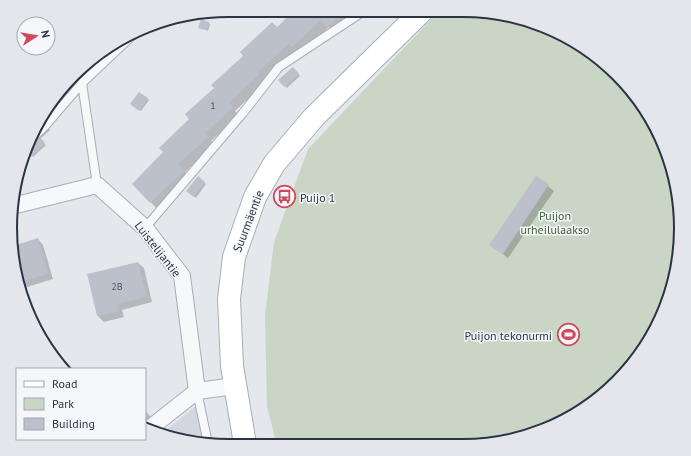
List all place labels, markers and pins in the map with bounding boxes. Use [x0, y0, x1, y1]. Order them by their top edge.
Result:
bus stop icon: Puijo 1 [271, 184, 297, 210]
place label: Puijo 1 [300, 190, 335, 205]
sports icon: Puijon tekonurmi [555, 322, 581, 348]
place label: Puijon tekonurmi [464, 328, 552, 343]

